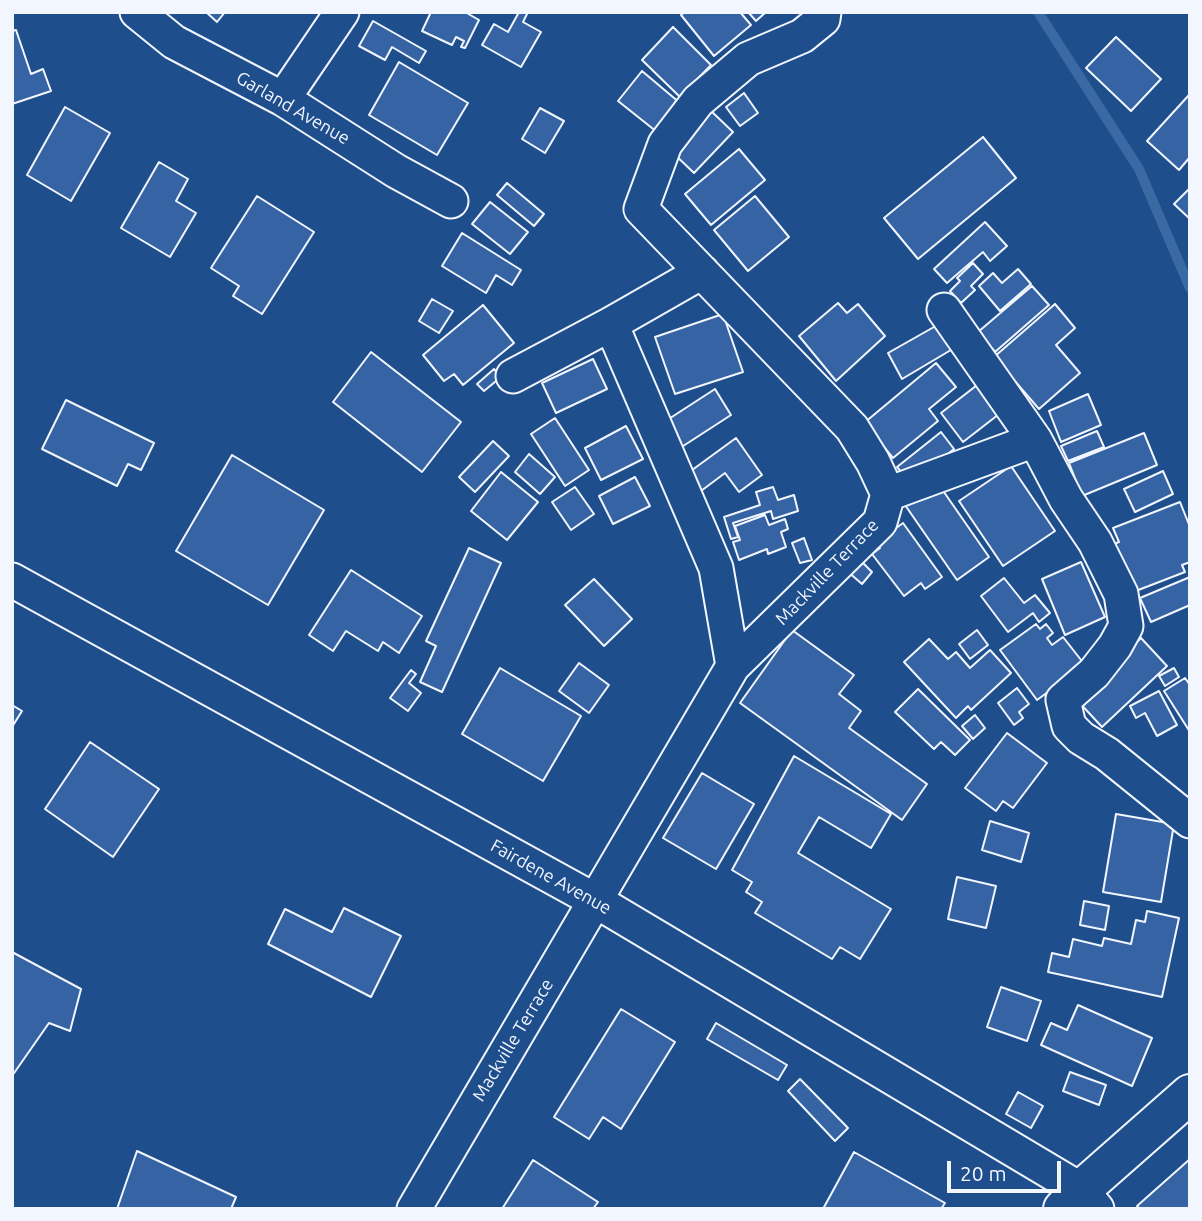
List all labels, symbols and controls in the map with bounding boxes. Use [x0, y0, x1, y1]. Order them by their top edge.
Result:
street label: Garland Avenue [232, 67, 354, 149]
street label: Mackville Terrace [771, 514, 883, 630]
street label: Fairdene Avenue [487, 835, 615, 919]
street label: Mackville Terrace [468, 975, 558, 1105]
scale bar [950, 1148, 1064, 1192]
text: 20 m [960, 1161, 1007, 1185]

